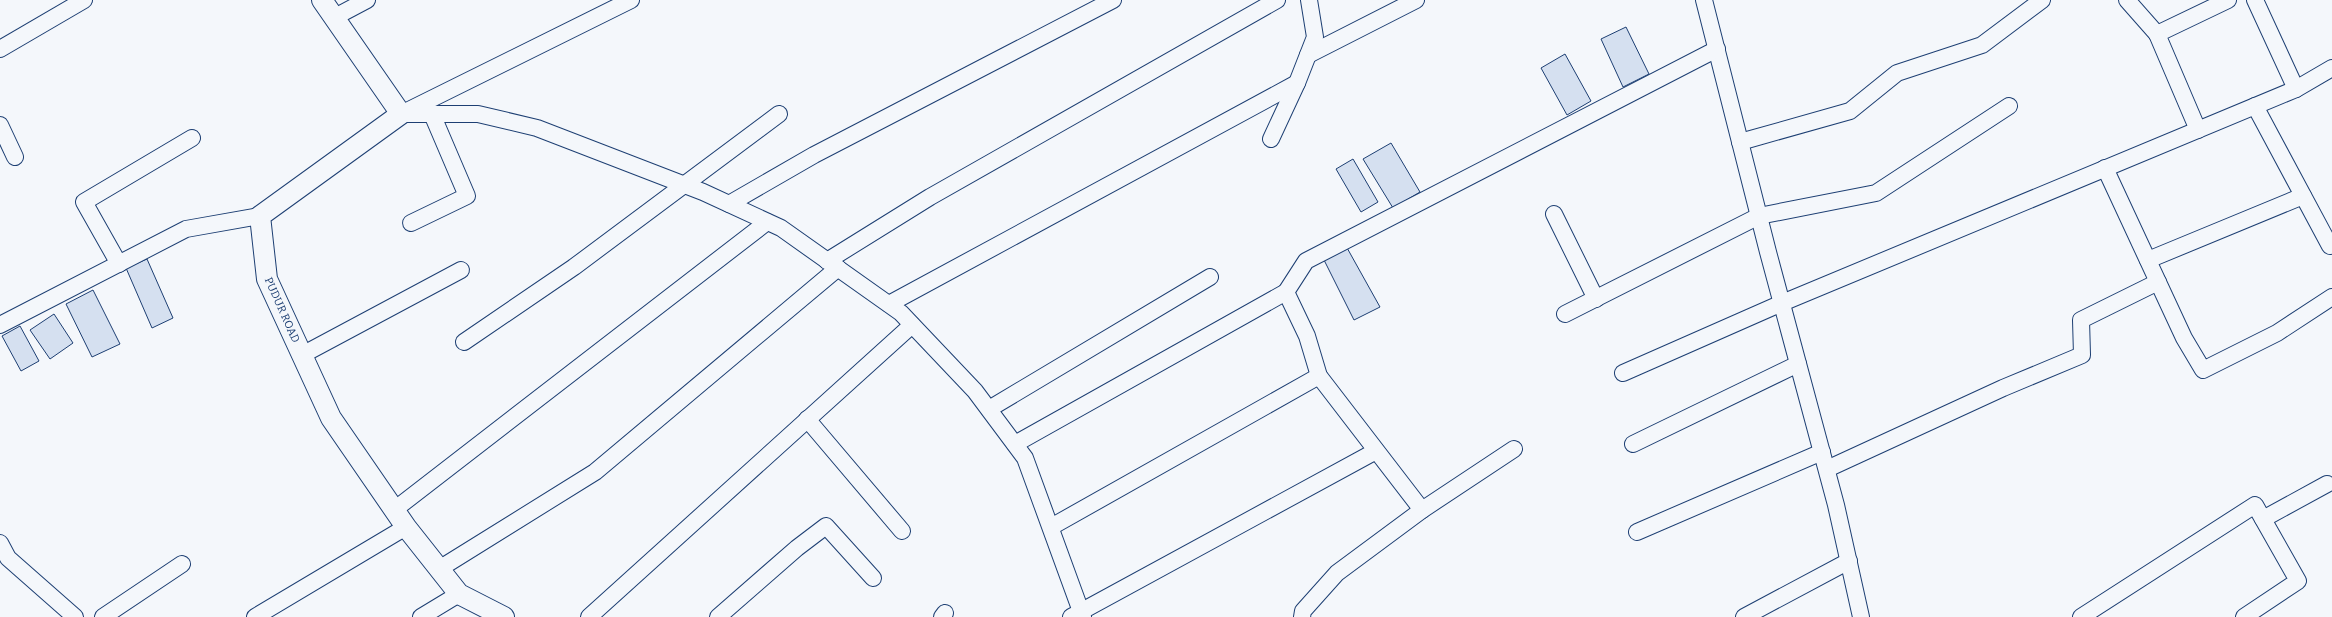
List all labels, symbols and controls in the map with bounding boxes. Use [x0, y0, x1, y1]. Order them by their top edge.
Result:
street label: PUDUR ROAD [262, 275, 302, 345]

